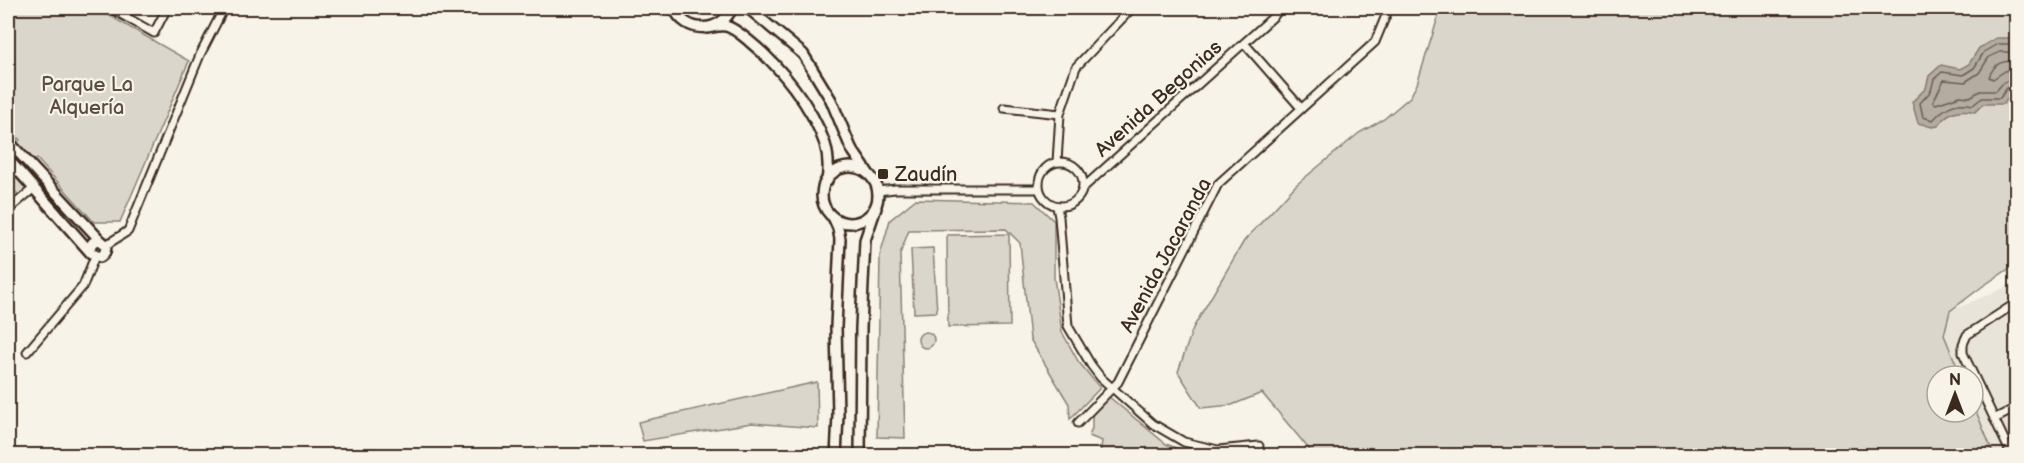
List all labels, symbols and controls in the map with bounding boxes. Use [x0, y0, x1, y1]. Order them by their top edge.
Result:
street label: Avenida Begonias [1090, 35, 1227, 162]
park label: Parque La Alquería [41, 73, 133, 120]
place label: Zaudín [894, 163, 957, 187]
marker: Zaudín [876, 167, 890, 181]
street label: Avenida Jacaranda [1115, 174, 1217, 337]
north arrow [1925, 364, 1985, 424]
text: N [1949, 371, 1961, 390]

